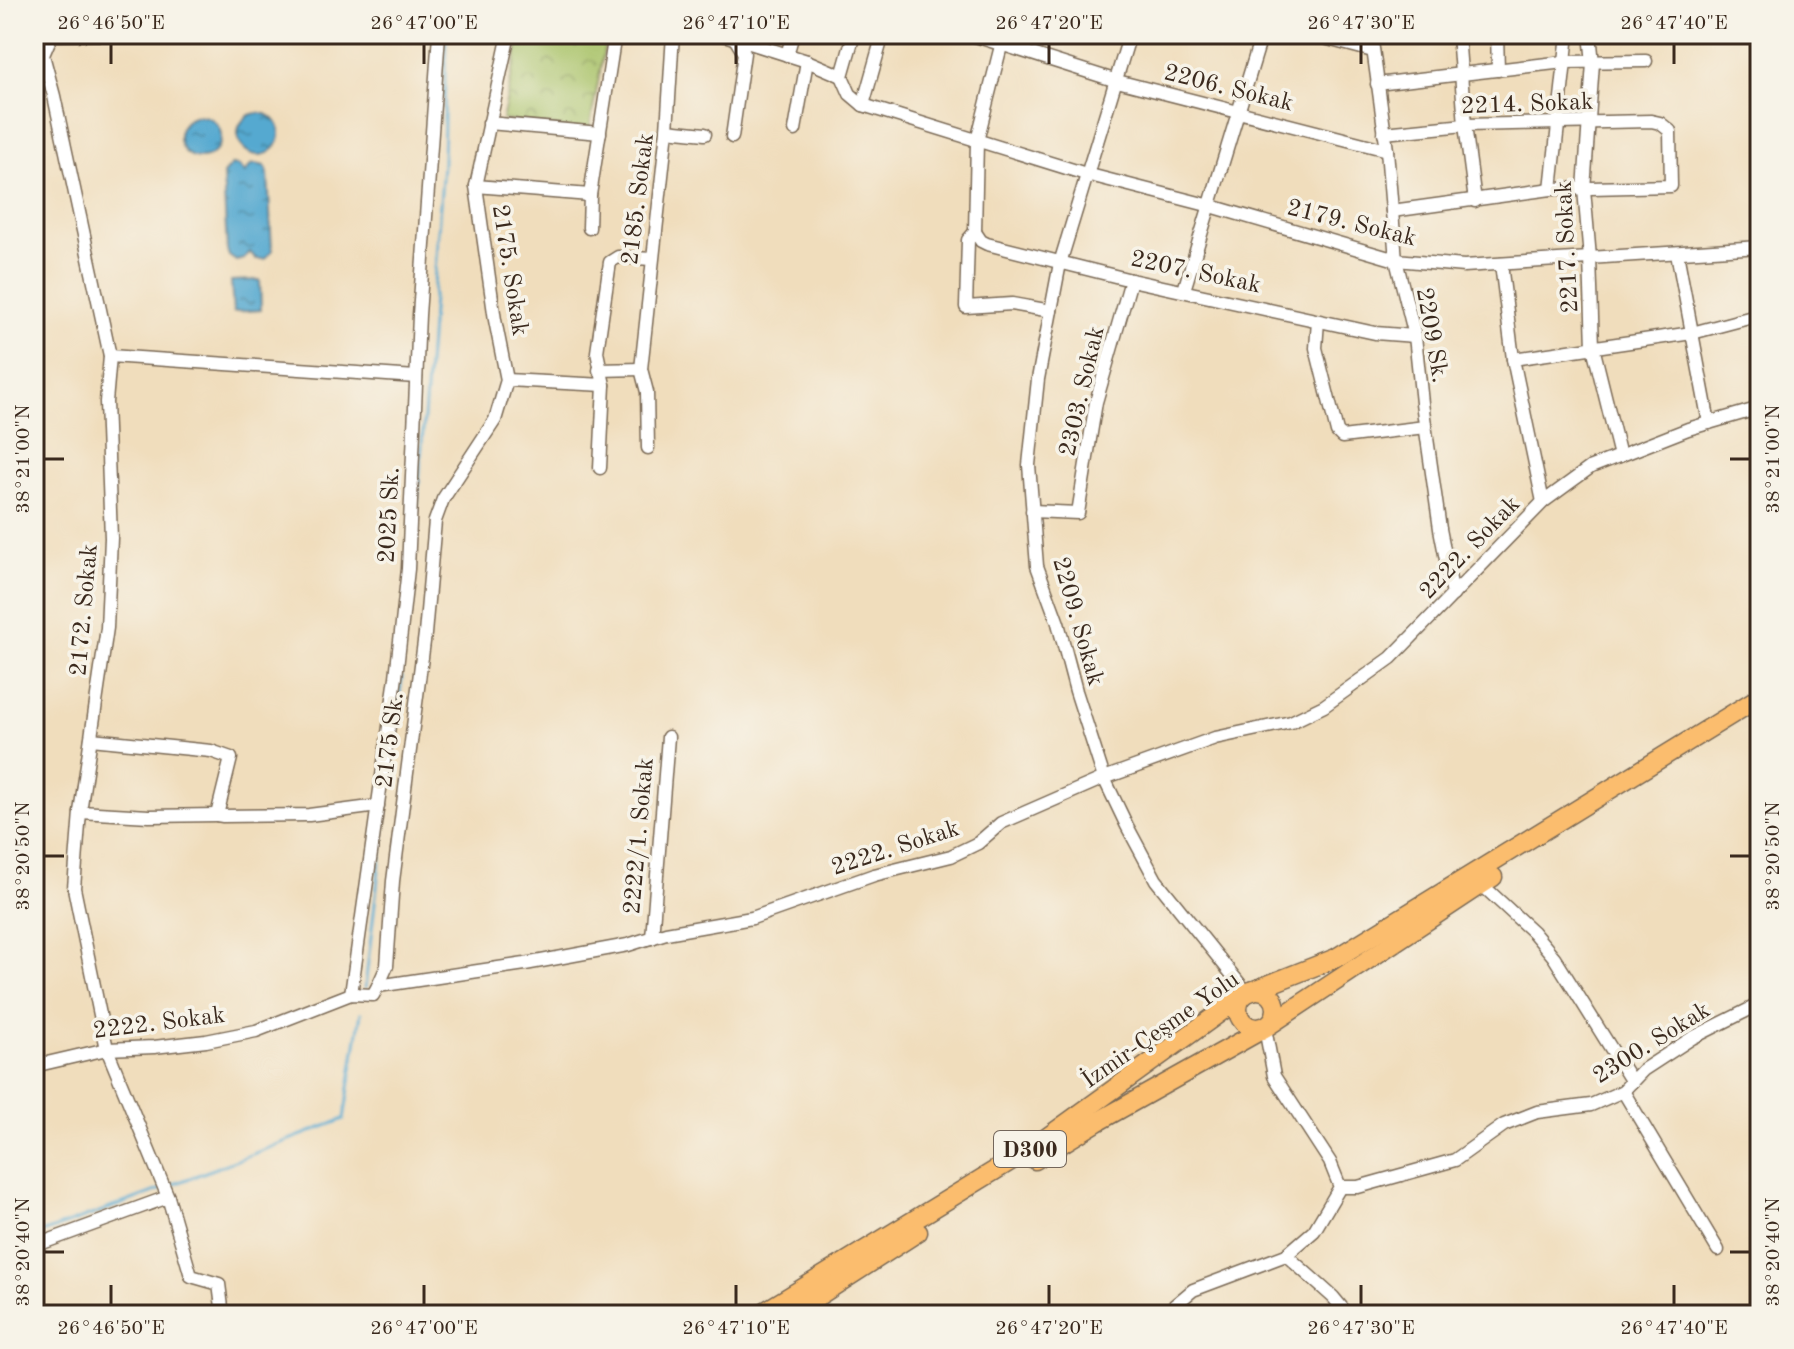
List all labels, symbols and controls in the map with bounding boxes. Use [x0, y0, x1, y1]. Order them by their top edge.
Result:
text: 26°46'50"E [57, 14, 165, 34]
text: 26°47'00"E [370, 14, 478, 34]
text: 26°47'10"E [682, 14, 790, 34]
text: 26°47'20"E [995, 14, 1103, 34]
text: 26°47'30"E [1307, 14, 1415, 34]
text: 26°47'40"E [1620, 14, 1728, 34]
street label: 2206. Sokak [1161, 61, 1296, 117]
street label: 2214. Sokak [1460, 91, 1594, 119]
street label: 2185. Sokak [619, 132, 659, 267]
street label: 2217. Sokak [1553, 180, 1583, 314]
street label: 2179. Sokak [1284, 196, 1419, 252]
street label: 2175. Sokak [487, 203, 531, 338]
street label: 2207. Sokak [1128, 247, 1263, 298]
street label: 2209 Sk. [1411, 286, 1451, 385]
street label: 2303. Sokak [1056, 324, 1110, 459]
text: 38°21'00"N [14, 404, 34, 514]
text: 38°21'00"N [1764, 404, 1784, 514]
street label: 2025 Sk. [375, 466, 405, 564]
street label: 2222. Sokak [1416, 492, 1525, 604]
street label: 2172. Sokak [67, 543, 103, 677]
street label: 2209. Sokak [1047, 554, 1107, 689]
street label: 2175 Sk. [373, 691, 409, 790]
street label: 2222/1. Sokak [621, 757, 659, 916]
text: 38°20'50"N [14, 801, 34, 911]
text: 38°20'50"N [1764, 801, 1784, 911]
street label: 2222. Sokak [829, 817, 962, 881]
street label: İzmir-Çeşme Yolu [1077, 965, 1244, 1094]
street label: 2300. Sokak [1589, 998, 1715, 1089]
street label: 2222. Sokak [92, 1004, 227, 1044]
road number: D300 [994, 1131, 1066, 1167]
text: 38°20'40"N [14, 1197, 34, 1307]
text: 38°20'40"N [1764, 1197, 1784, 1307]
text: 26°46'50"E [57, 1319, 165, 1339]
text: 26°47'00"E [370, 1319, 478, 1339]
text: 26°47'10"E [682, 1319, 790, 1339]
text: 26°47'20"E [995, 1319, 1103, 1339]
text: 26°47'30"E [1307, 1319, 1415, 1339]
text: 26°47'40"E [1620, 1319, 1728, 1339]

